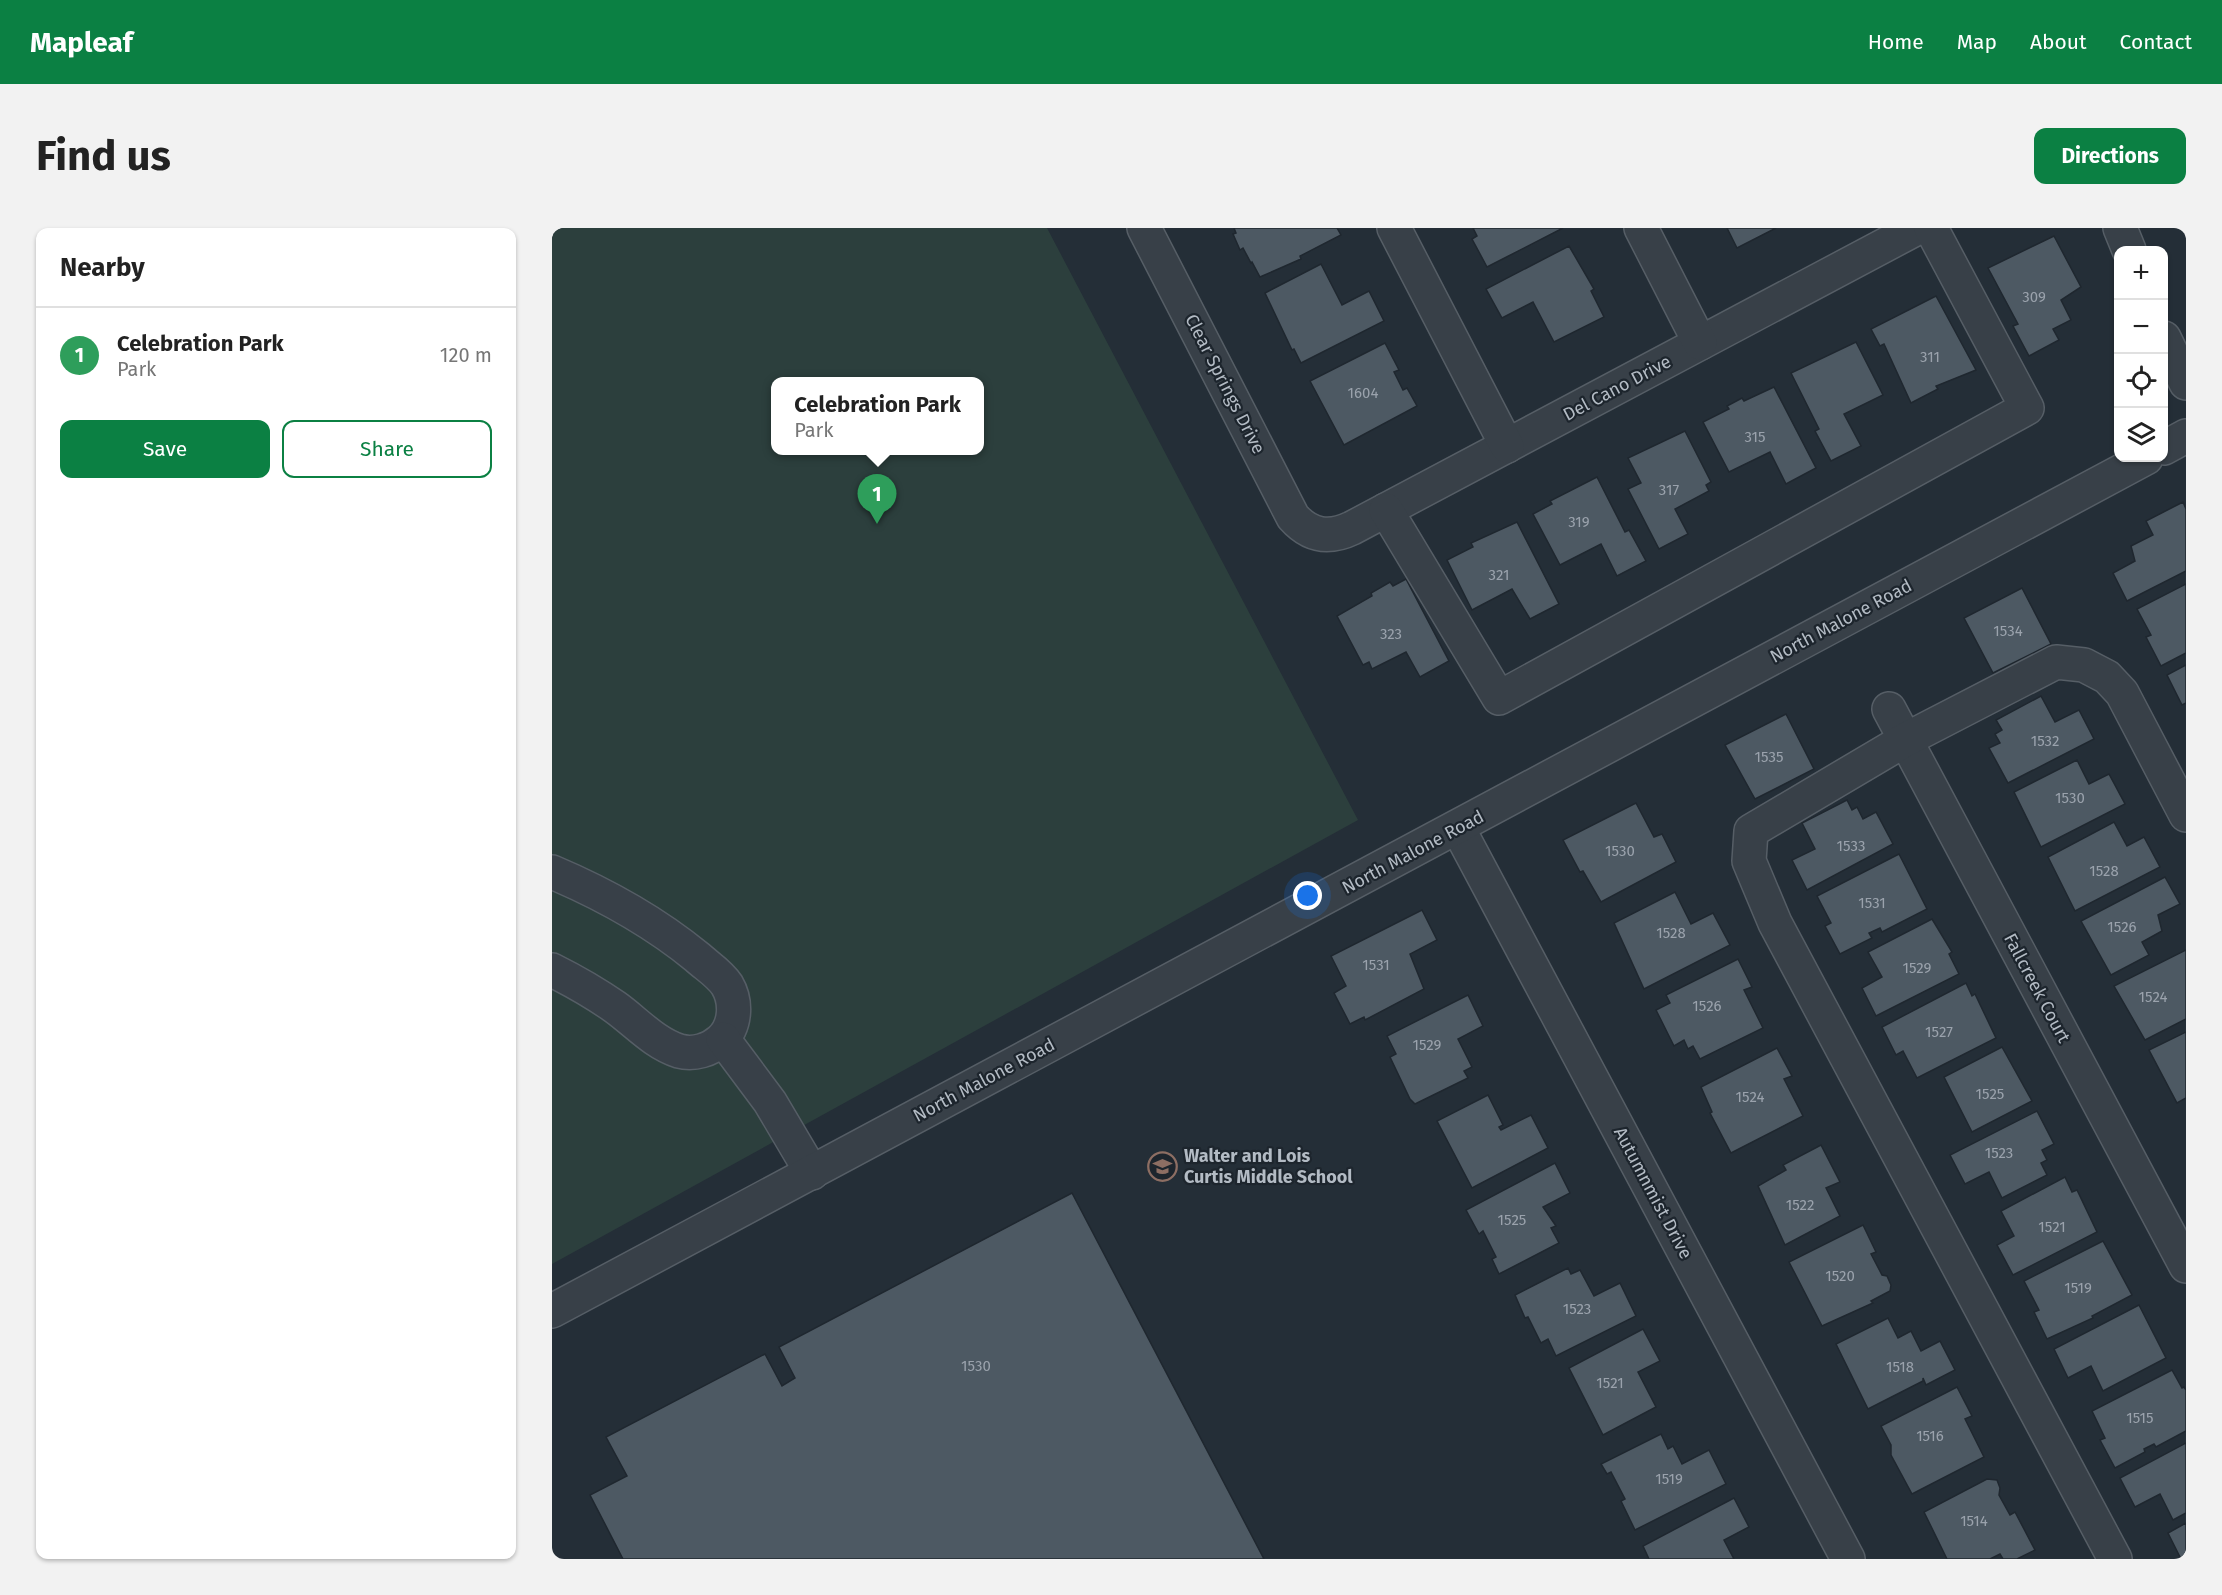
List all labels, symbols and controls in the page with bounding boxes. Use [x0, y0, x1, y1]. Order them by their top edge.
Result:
text: Mapleaf [30, 26, 133, 59]
text: Home [1868, 29, 1924, 55]
text: Map [1957, 29, 1997, 55]
text: About [2030, 29, 2087, 55]
text: Contact [2120, 29, 2192, 55]
button: Directions [2034, 128, 2186, 184]
text: Find us [36, 131, 171, 181]
map controls [2114, 246, 2168, 462]
button: + [2114, 246, 2168, 300]
text: Nearby [60, 252, 145, 283]
house number: 309 [2022, 288, 2046, 306]
button: − [2114, 300, 2168, 354]
street label: Clear Springs Drive [1180, 310, 1270, 458]
text: Celebration Park [117, 330, 284, 357]
text: 1 [75, 343, 84, 367]
text: 120 m [440, 343, 492, 367]
house number: 311 [1920, 348, 1940, 366]
street label: Del Cano Drive [1559, 350, 1675, 426]
button: locate [2114, 354, 2168, 408]
text: Park [117, 357, 156, 381]
popup [771, 377, 984, 455]
house number: 1604 [1348, 384, 1378, 402]
text: Celebration Park [794, 391, 961, 418]
button: layers [2114, 408, 2168, 462]
text: Park [794, 418, 834, 442]
button: Save [60, 420, 270, 478]
button: Share [282, 420, 492, 478]
house number: 315 [1744, 428, 1766, 446]
pin: 1 [858, 474, 896, 524]
house number: 317 [1659, 481, 1679, 499]
house number: 319 [1568, 513, 1590, 531]
house number: 321 [1489, 566, 1509, 584]
street label: North Malone Road [1766, 574, 1916, 668]
house number: 1534 [1993, 622, 2023, 640]
house number: 323 [1380, 625, 1402, 643]
house number: 1532 [2031, 732, 2059, 750]
house number: 1535 [1755, 748, 1783, 766]
house number: 1530 [2055, 789, 2085, 807]
street label: North Malone Road [1338, 805, 1488, 899]
house number: 1533 [1837, 837, 1865, 855]
house number: 1530 [1605, 842, 1635, 860]
house number: 1528 [2089, 862, 2119, 880]
your location [1293, 881, 1322, 910]
house number: 1531 [1858, 894, 1886, 912]
house number: 1526 [2107, 918, 2137, 936]
house number: 1528 [1656, 924, 1686, 942]
street label: Fallcreek Court [1999, 930, 2075, 1047]
house number: 1531 [1362, 956, 1390, 974]
house number: 1529 [1903, 959, 1932, 977]
house number: 1524 [2139, 988, 2167, 1006]
house number: 1526 [1692, 997, 1722, 1015]
house number: 1527 [1925, 1023, 1953, 1041]
street label: North Malone Road [909, 1033, 1059, 1127]
house number: 1529 [1413, 1036, 1442, 1054]
house number: 1525 [1976, 1085, 2004, 1103]
house number: 1524 [1736, 1088, 1764, 1106]
street label: Autumnmist Drive [1609, 1123, 1697, 1263]
house number: 1523 [1985, 1144, 2013, 1162]
place label: Walter and Lois Curtis Middle School [1184, 1145, 1353, 1188]
school or university icon: Walter and Lois Curtis Middle School [1147, 1150, 1179, 1182]
house number: 1522 [1786, 1196, 1814, 1214]
house number: 1525 [1498, 1211, 1526, 1229]
house number: 1521 [2038, 1218, 2066, 1236]
house number: 1520 [1825, 1267, 1855, 1285]
house number: 1519 [2064, 1279, 2092, 1297]
house number: 1523 [1563, 1300, 1591, 1318]
house number: 1530 [961, 1357, 991, 1375]
house number: 1518 [1886, 1358, 1914, 1376]
house number: 1521 [1596, 1374, 1624, 1392]
house number: 1515 [2126, 1409, 2154, 1427]
house number: 1516 [1916, 1427, 1944, 1445]
house number: 1519 [1655, 1470, 1683, 1488]
house number: 1514 [1960, 1512, 1988, 1530]

